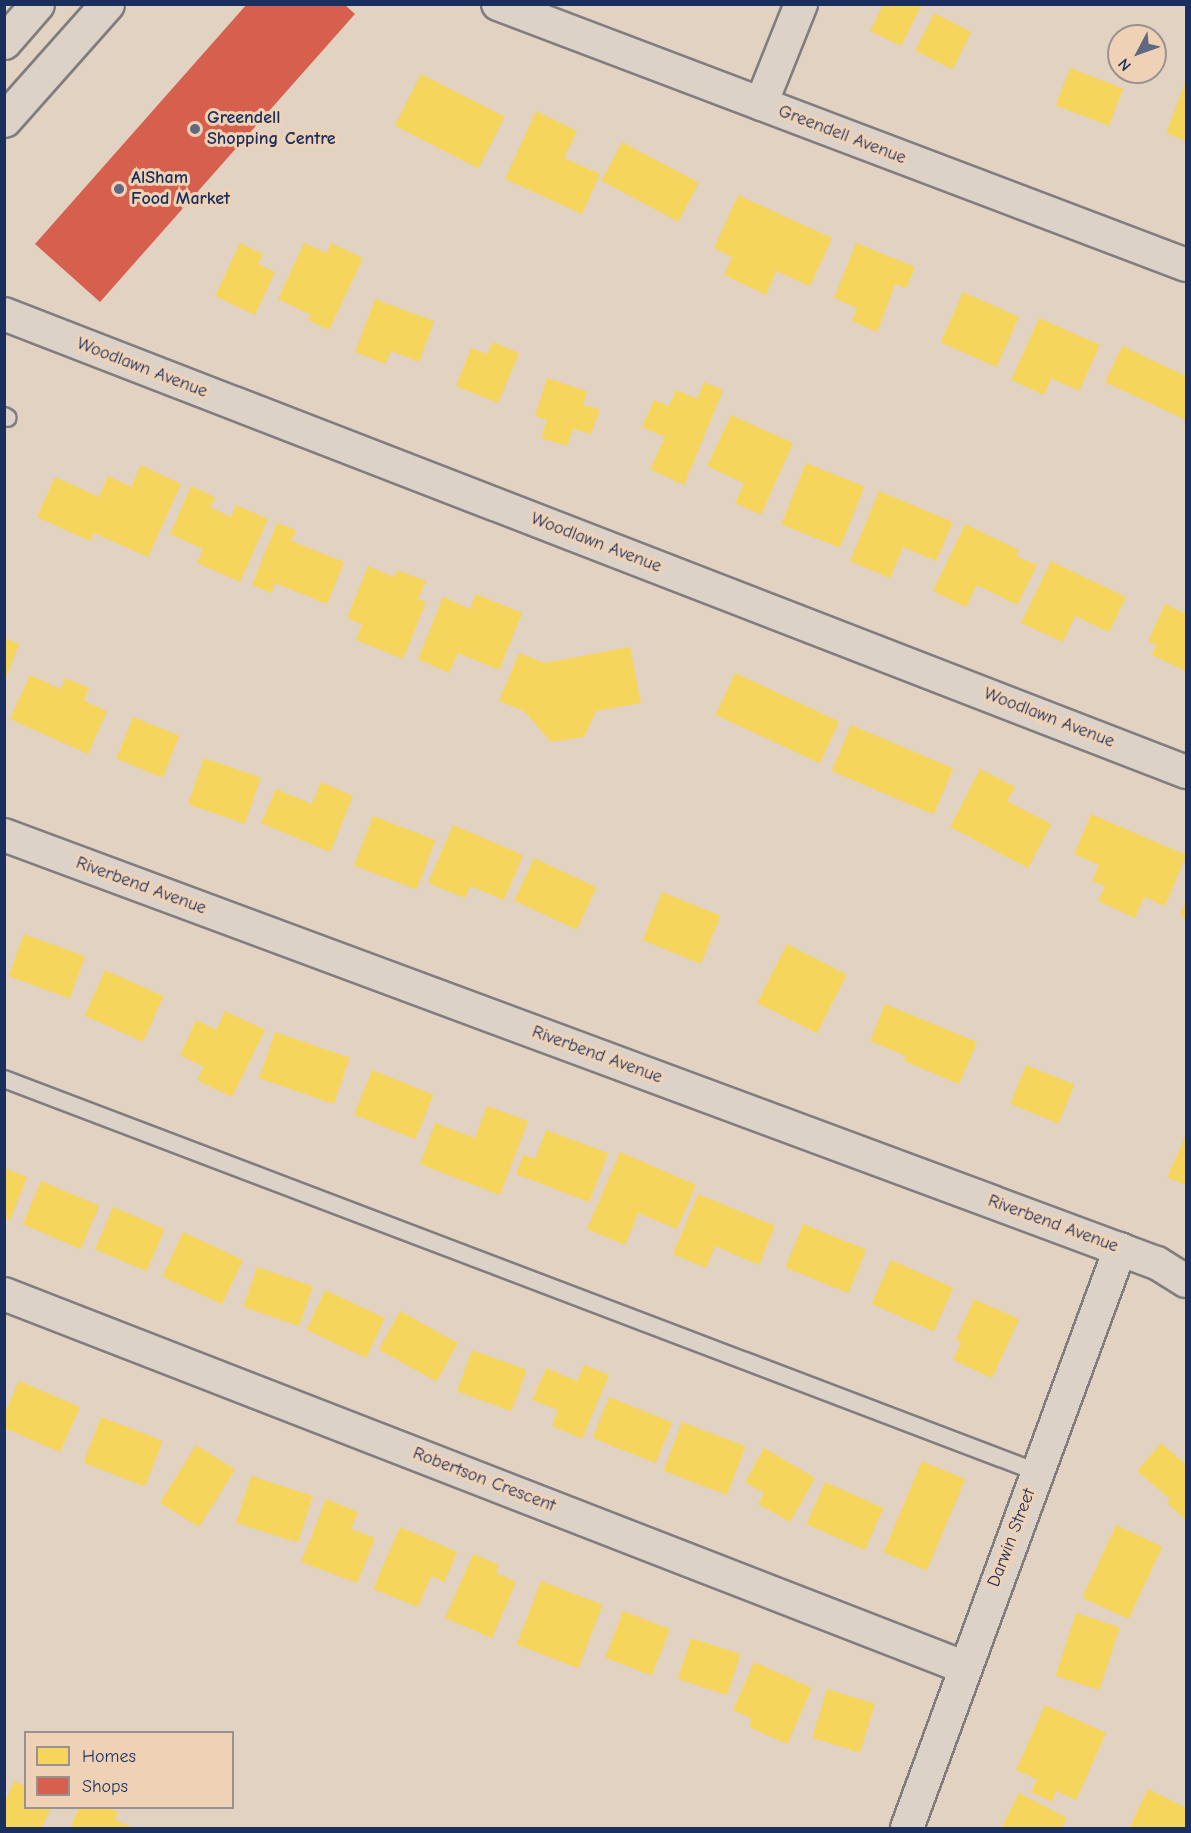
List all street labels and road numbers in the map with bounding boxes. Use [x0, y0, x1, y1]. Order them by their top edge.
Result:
street label: Greendell Avenue [775, 101, 909, 169]
street label: Woodlawn Avenue [74, 333, 210, 403]
street label: Woodlawn Avenue [528, 508, 664, 578]
street label: Woodlawn Avenue [981, 683, 1117, 753]
street label: Riverbend Avenue [73, 852, 209, 920]
street label: Riverbend Avenue [529, 1021, 665, 1089]
street label: Riverbend Avenue [985, 1190, 1121, 1258]
street label: Robertson Crescent [410, 1443, 558, 1517]
street label: Darwin Street [983, 1486, 1041, 1590]

